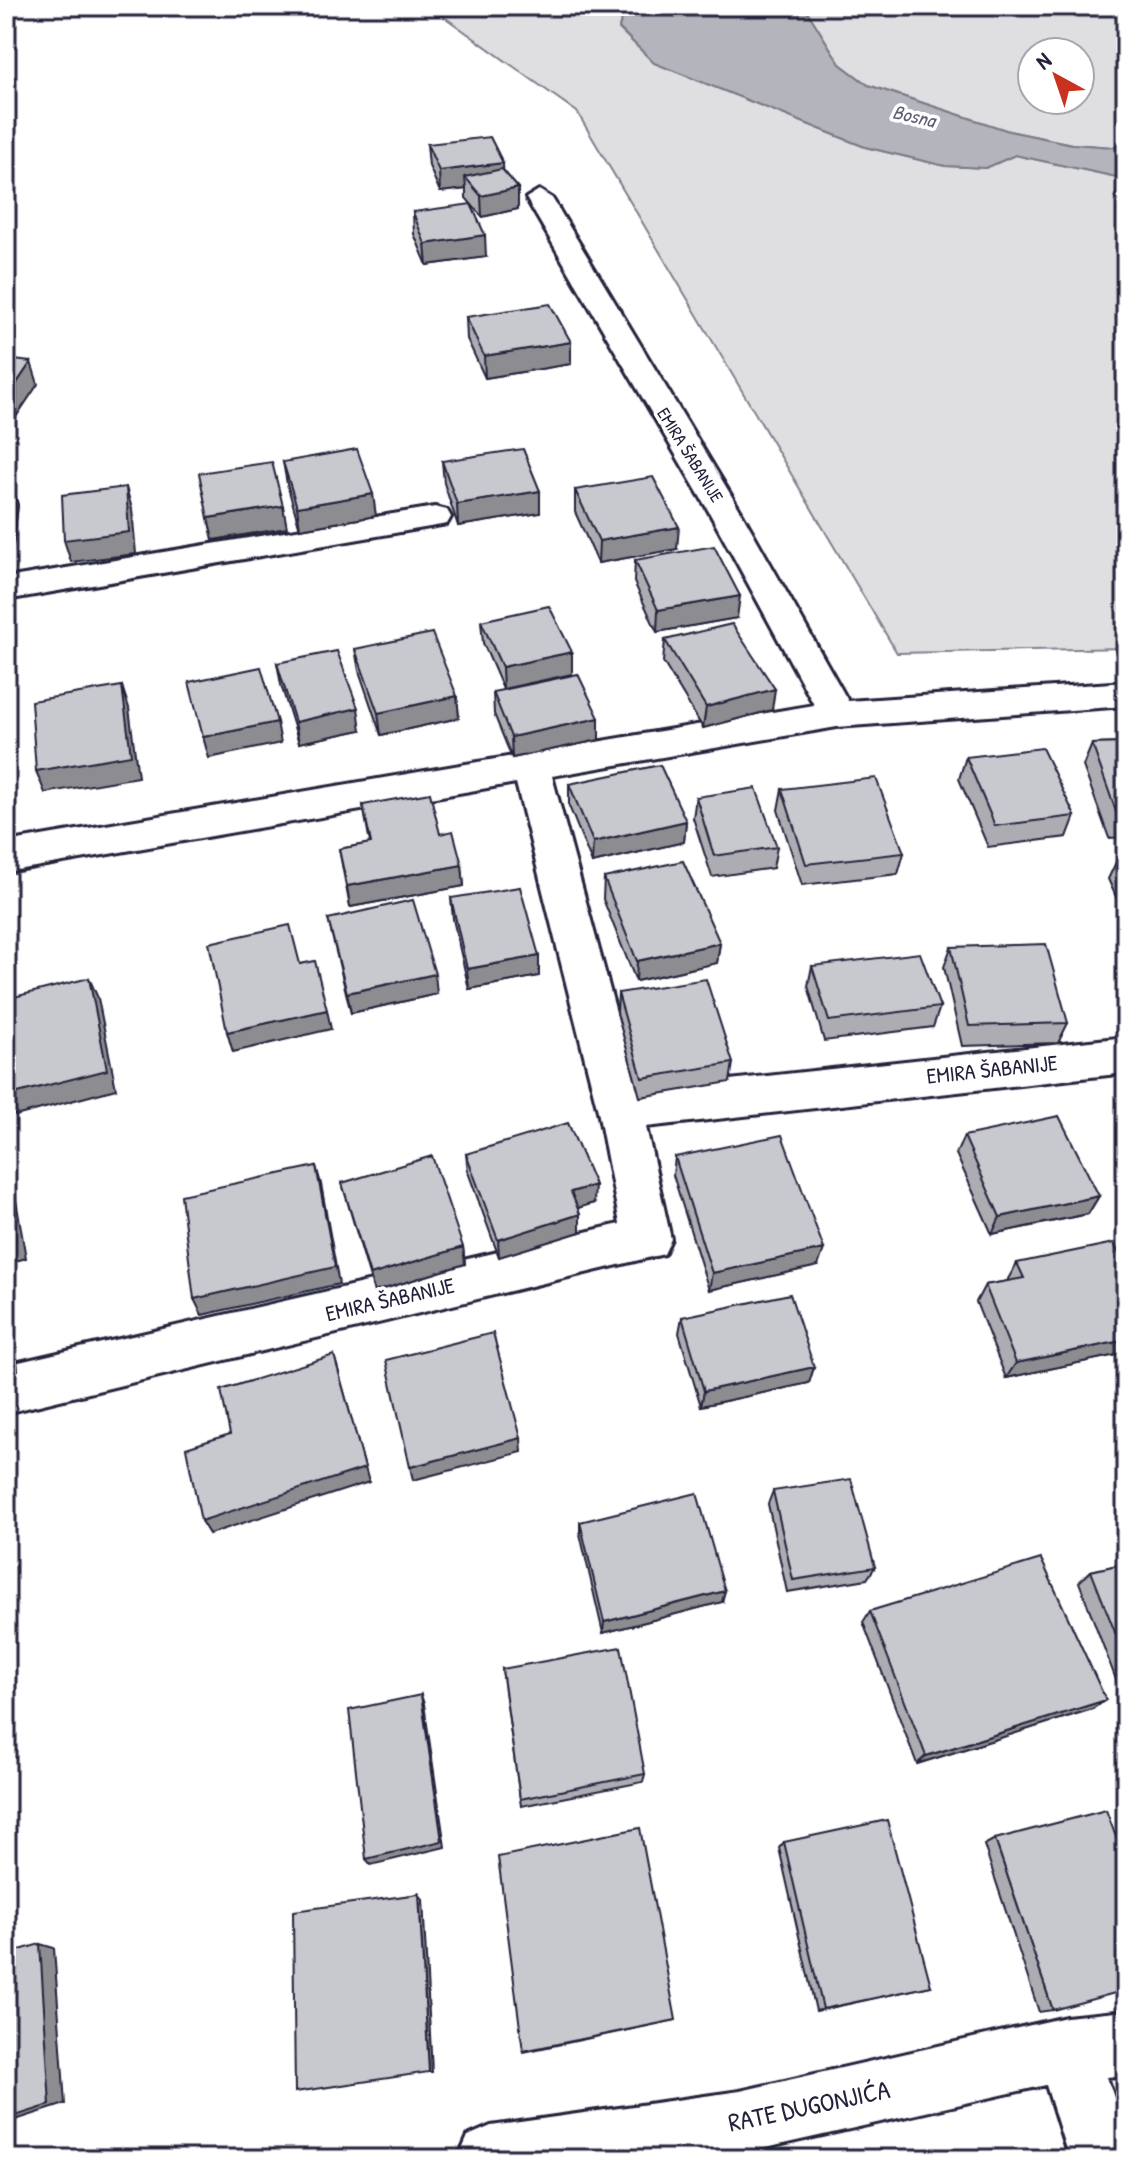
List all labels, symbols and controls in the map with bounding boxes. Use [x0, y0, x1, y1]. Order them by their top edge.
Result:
north arrow [1016, 36, 1096, 116]
text: N [1029, 45, 1057, 76]
water label: Bosna [890, 98, 940, 134]
street label: EMIRA ŠABANIJE [651, 403, 729, 507]
street label: EMIRA ŠABANIJE [925, 1047, 1059, 1091]
street label: EMIRA ŠABANIJE [323, 1270, 458, 1328]
street label: RATE DUGONJIĆA [725, 2071, 893, 2140]

